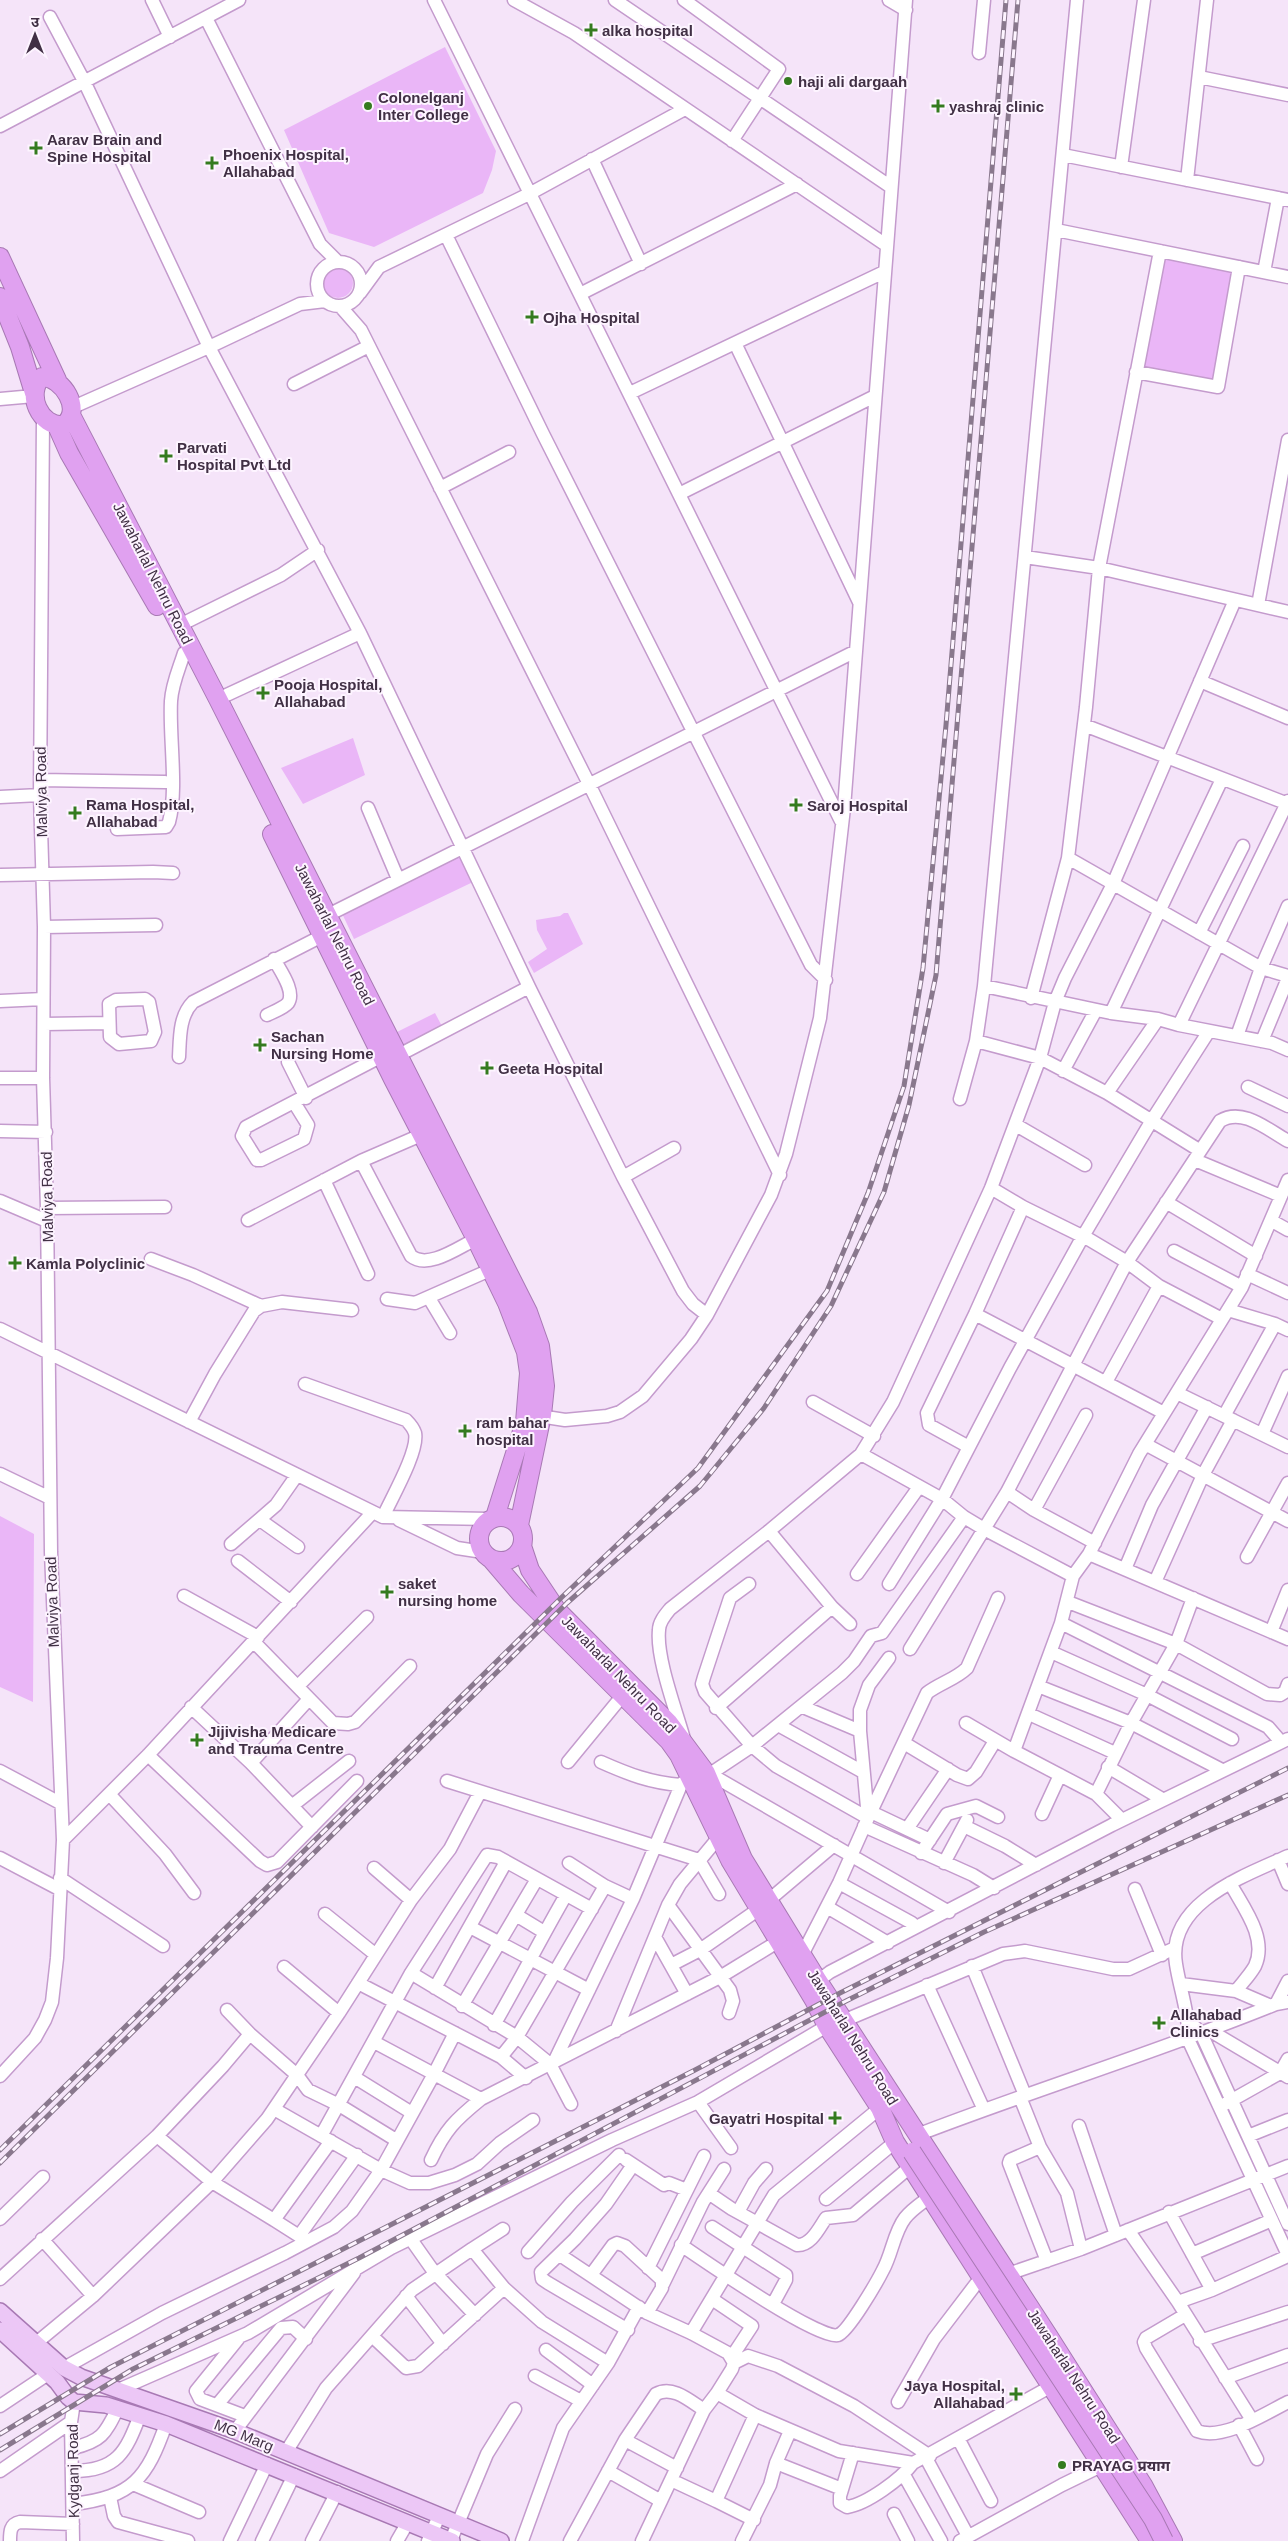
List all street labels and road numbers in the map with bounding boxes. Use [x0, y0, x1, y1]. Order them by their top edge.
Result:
street label: Jawaharlal Nehru Road [110, 499, 196, 647]
street label: Malviya Road [32, 746, 50, 838]
street label: Jawaharlal Nehru Road [292, 860, 378, 1008]
street label: Malviya Road [38, 1151, 56, 1243]
street label: Malviya Road [42, 1556, 62, 1648]
street label: Jawaharlal Nehru Road [558, 1612, 680, 1736]
street label: Jawaharlal Nehru Road [804, 1966, 902, 2108]
street label: Jawaharlal Nehru Road [1024, 2306, 1124, 2446]
street label: MG Marg [212, 2415, 276, 2455]
street label: Kydganj Road [64, 2424, 82, 2518]

